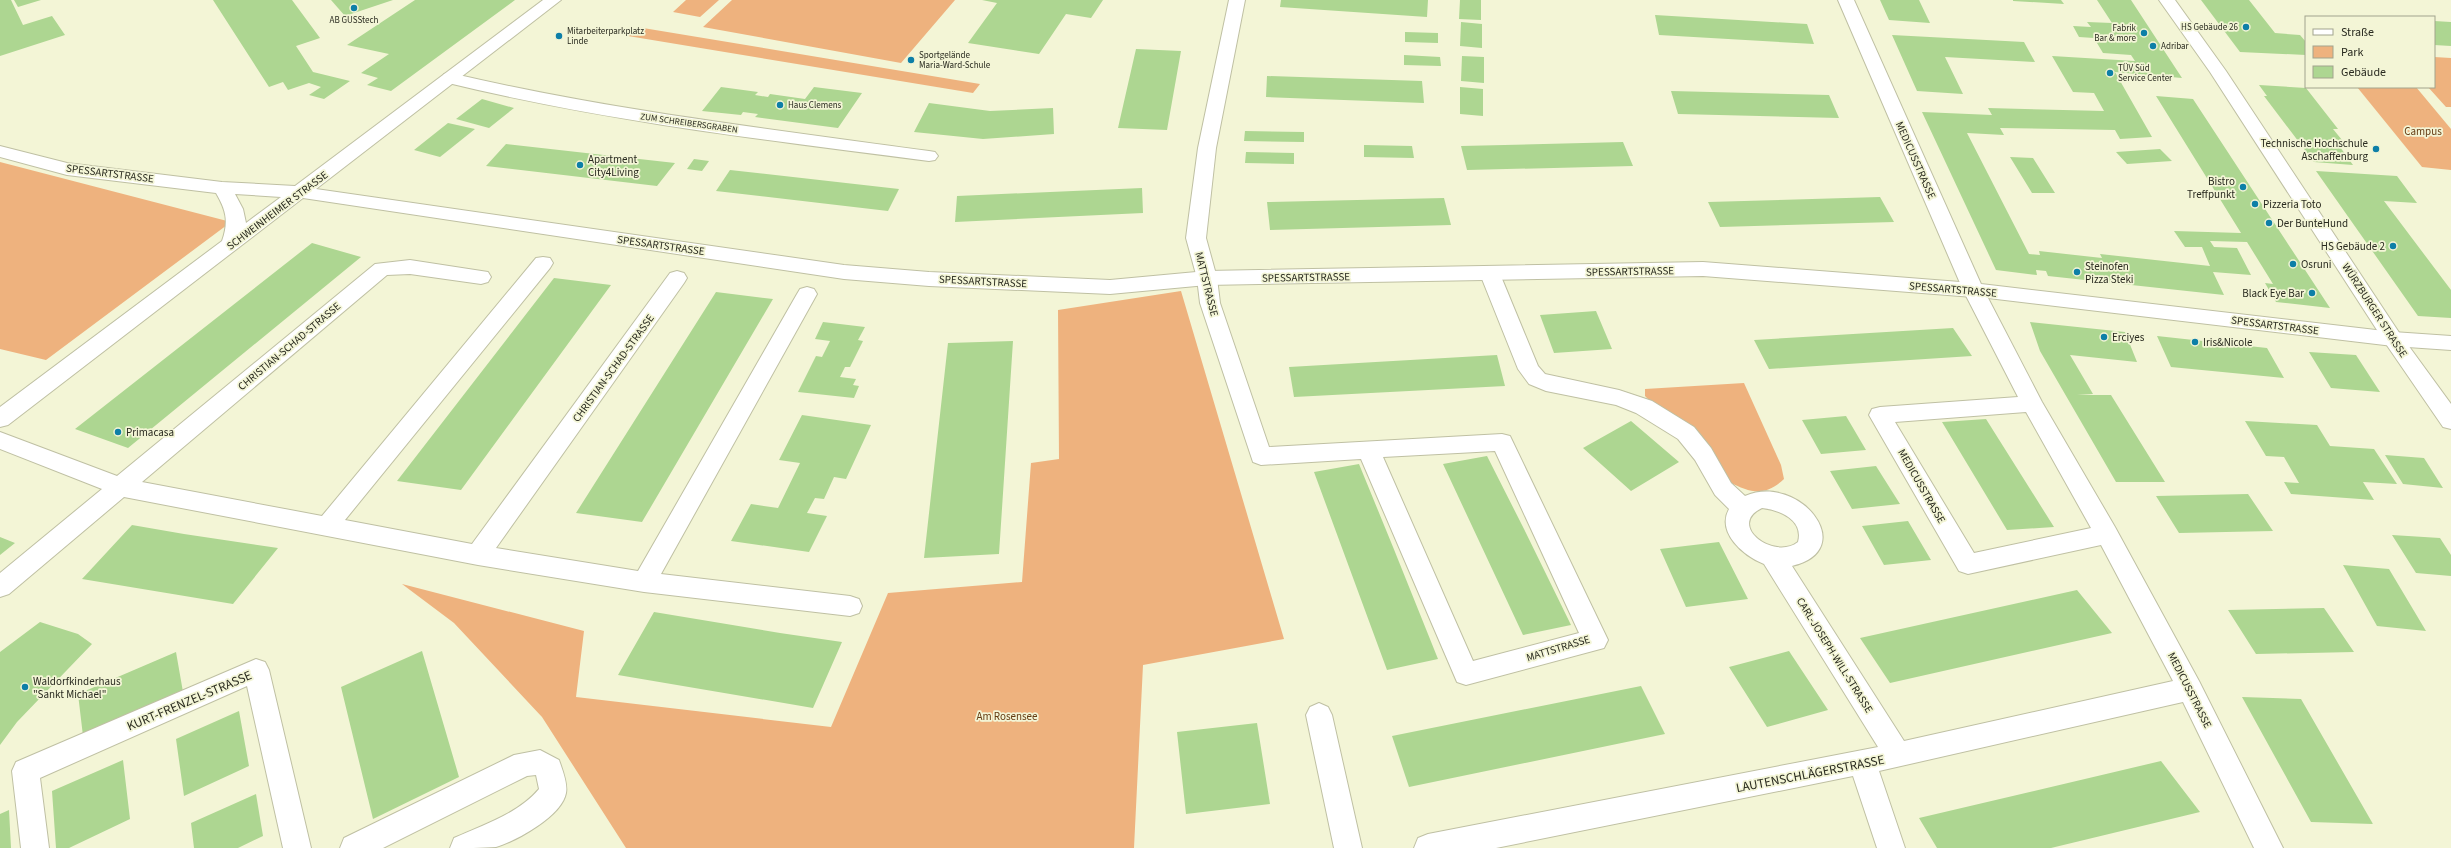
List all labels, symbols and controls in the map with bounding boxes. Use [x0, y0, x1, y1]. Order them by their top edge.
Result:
marker: AB GUSStech [349, 3, 359, 13]
place label: AB GUSStech [330, 14, 379, 27]
legend [2305, 16, 2435, 88]
place label: HS Gebäude 26 [2181, 21, 2239, 34]
place label: Fabrik Bar & more [2094, 22, 2137, 45]
marker: HS Gebäude 26 [2241, 22, 2251, 32]
text: Straße [2341, 24, 2374, 41]
place label: Mitarbeiterparkplatz Linde [567, 25, 644, 48]
marker: Fabrik Bar & more [2139, 28, 2149, 38]
marker: Mitarbeiterparkplatz Linde [554, 31, 564, 41]
place label: Adribar [2161, 40, 2190, 53]
marker: Adribar [2148, 41, 2158, 51]
text: Park [2341, 44, 2363, 61]
place label: Sportgelände Maria-Ward-Schule [919, 49, 991, 72]
marker: Sportgelände Maria-Ward-Schule [906, 55, 916, 65]
place label: TÜV Süd Service Center [2118, 62, 2173, 85]
text: Gebäude [2341, 64, 2386, 81]
marker: TÜV Süd Service Center [2105, 68, 2115, 78]
place label: Haus Clemens [788, 99, 842, 112]
marker: Haus Clemens [775, 100, 785, 110]
street label: ZUM SCHREIBERSGRABEN [639, 110, 739, 137]
street label: MEDICUSSTRASSE [1892, 119, 1939, 202]
park label: Campus [2404, 124, 2442, 139]
place label: Technische Hochschule Aschaffenburg [2260, 136, 2369, 164]
marker: Technische Hochschule Aschaffenburg [2371, 144, 2381, 154]
place label: Apartment City4Living [588, 152, 639, 180]
marker: Apartment City4Living [575, 160, 585, 170]
street label: SPESSARTSTRASSE [65, 161, 155, 186]
street label: SCHWEINHEIMER STRASSE [224, 167, 331, 253]
place label: Bistro Treffpunkt [2187, 174, 2235, 202]
marker: Bistro Treffpunkt [2238, 182, 2248, 192]
place label: Pizzeria Toto [2263, 197, 2321, 212]
marker: Pizzeria Toto [2250, 199, 2260, 209]
place label: Der BunteHund [2277, 216, 2348, 231]
marker: Der BunteHund [2264, 218, 2274, 228]
street label: SPESSARTSTRASSE [616, 232, 706, 259]
place label: HS Gebäude 2 [2321, 239, 2385, 254]
marker: HS Gebäude 2 [2388, 241, 2398, 251]
street label: MATTSTRASSE [1191, 250, 1222, 318]
place label: Osruni [2301, 257, 2331, 272]
place label: Steinofen Pizza Steki [2085, 259, 2134, 287]
marker: Osruni [2288, 259, 2298, 269]
street label: WÜRZBURGER STRASSE [2338, 260, 2411, 361]
street label: SPESSARTSTRASSE [1586, 263, 1674, 280]
marker: Steinofen Pizza Steki [2072, 267, 2082, 277]
street label: SPESSARTSTRASSE [1262, 269, 1350, 286]
street label: SPESSARTSTRASSE [939, 272, 1028, 291]
street label: SPESSARTSTRASSE [1908, 278, 1998, 301]
place label: Black Eye Bar [2242, 286, 2304, 301]
marker: Black Eye Bar [2307, 288, 2317, 298]
street label: CHRISTIAN-SCHAD-STRASSE [235, 299, 344, 394]
street label: CHRISTIAN-SCHAD-STRASSE [569, 311, 658, 425]
street label: SPESSARTSTRASSE [2230, 313, 2320, 338]
place label: Erciyes [2112, 330, 2145, 345]
marker: Erciyes [2099, 332, 2109, 342]
place label: Iris&Nicole [2203, 335, 2253, 350]
marker: Iris&Nicole [2190, 337, 2200, 347]
place label: Primacasa [126, 425, 174, 440]
marker: Primacasa [113, 427, 123, 437]
street label: MEDICUSSTRASSE [1894, 446, 1949, 526]
street label: CARL-JOSEPH-WILL-STRASSE [1793, 595, 1876, 716]
street label: MATTSTRASSE [1524, 632, 1592, 665]
street label: MEDICUSSTRASSE [2164, 650, 2215, 731]
street label: KURT-FRENZEL-STRASSE [124, 666, 255, 735]
place label: Waldorfkinderhaus "Sankt Michael" [33, 674, 121, 702]
marker: Waldorfkinderhaus "Sankt Michael" [20, 682, 30, 692]
park label: Am Rosensee [977, 709, 1038, 724]
street label: LAUTENSCHLÄGERSTRASSE [1735, 751, 1886, 797]

